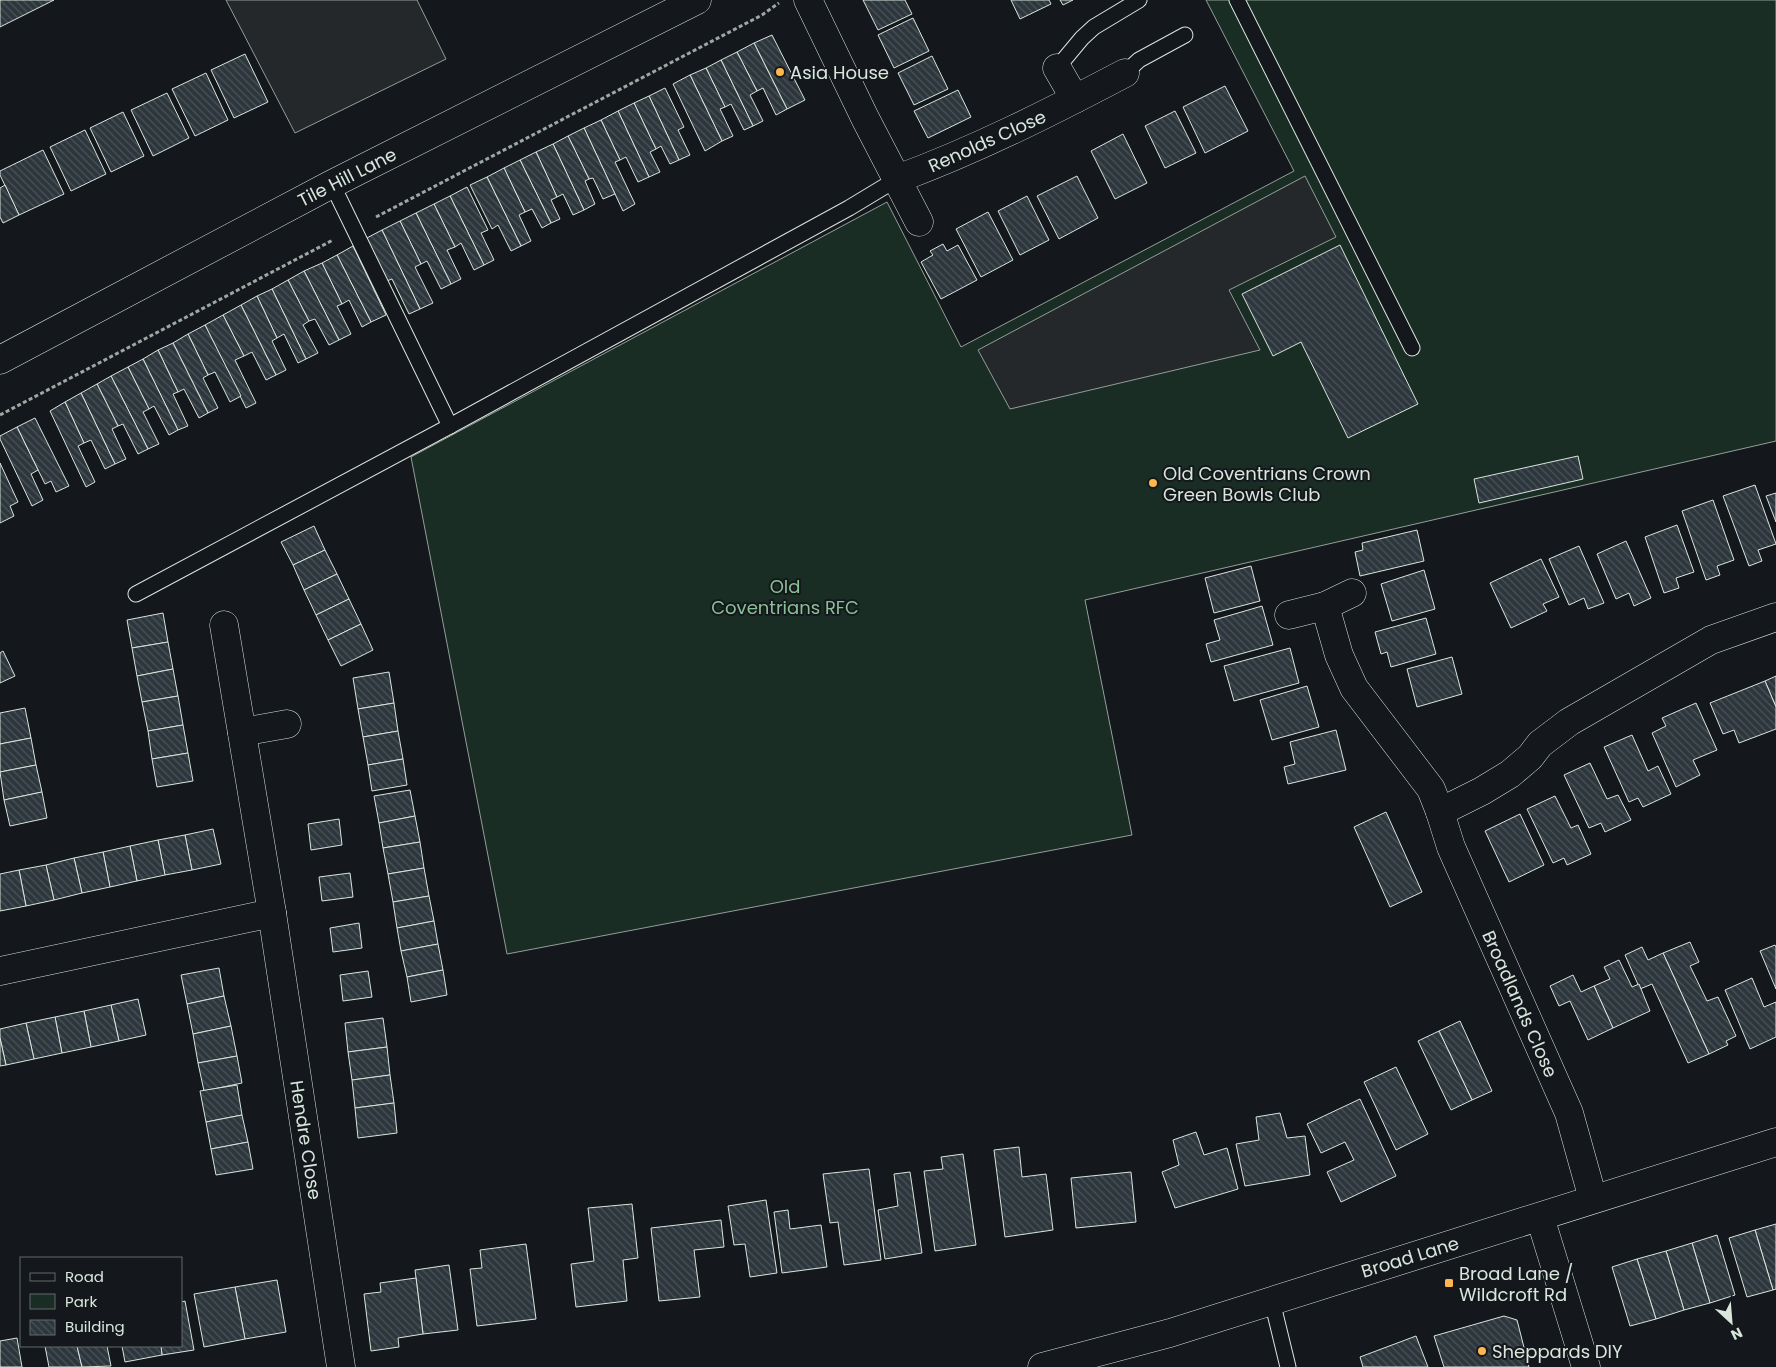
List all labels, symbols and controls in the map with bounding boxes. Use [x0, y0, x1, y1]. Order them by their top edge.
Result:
place label: Asia House [790, 60, 889, 85]
marker: Asia House [774, 66, 786, 78]
street label: Renolds Close [924, 104, 1050, 178]
street label: Tile Hill Lane [293, 141, 401, 213]
place label: Old Coventrians Crown Green Bowls Club [1163, 461, 1371, 507]
marker: Old Coventrians Crown Green Bowls Club [1147, 477, 1159, 489]
park label: Old Coventrians RFC [711, 574, 859, 620]
street label: Broadlands Close [1476, 927, 1564, 1081]
street label: Hendre Close [284, 1079, 328, 1201]
street label: Broad Lane [1358, 1230, 1462, 1284]
legend [20, 1257, 182, 1347]
place label: Broad Lane / Wildcroft Rd [1459, 1261, 1573, 1307]
text: Road [65, 1266, 104, 1287]
marker: Broad Lane / Wildcroft Rd [1443, 1277, 1455, 1289]
text: Park [65, 1291, 97, 1312]
north arrow [1706, 1297, 1756, 1347]
text: Building [65, 1316, 125, 1337]
text: N [1728, 1322, 1746, 1345]
place label: Sheppards DIY [1492, 1339, 1623, 1364]
marker: Sheppards DIY [1476, 1345, 1488, 1357]

